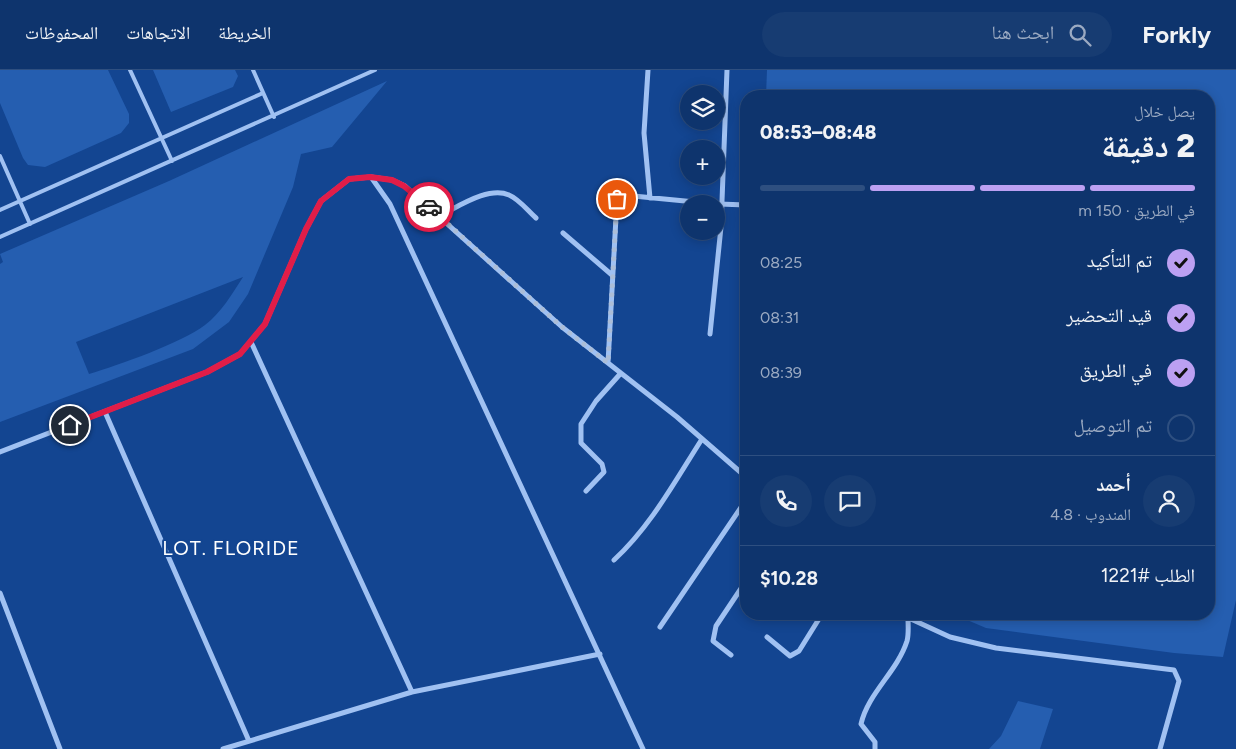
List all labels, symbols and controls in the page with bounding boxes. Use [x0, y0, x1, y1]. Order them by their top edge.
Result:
search box [762, 12, 1112, 57]
text: Forkly [1142, 20, 1211, 49]
text: ابحث هنا [992, 21, 1054, 44]
icon: search [1066, 21, 1094, 49]
text: المحفوظات [25, 22, 98, 44]
text: الاتجاهات [126, 22, 190, 44]
text: الخريطة [218, 22, 271, 44]
map controls [680, 85, 725, 240]
button: layers [680, 85, 725, 130]
text: يصل خلال [1134, 102, 1195, 121]
text: 08:48–08:53 [760, 121, 876, 144]
text: 2 دقيقة [1101, 127, 1195, 165]
button: + [680, 140, 725, 185]
pin [596, 178, 638, 220]
courier [404, 182, 454, 232]
icon: bag [603, 185, 631, 213]
icon: car [415, 193, 443, 221]
button: − [680, 195, 725, 240]
text: في الطريق · 150 m [1078, 201, 1195, 220]
text: تم التأكيد [1087, 249, 1152, 272]
icon: check [1167, 249, 1195, 277]
text: 08:25 [760, 253, 802, 272]
text: قيد التحضير [1066, 304, 1152, 327]
icon: check [1167, 304, 1195, 332]
text: 08:31 [760, 308, 799, 327]
text: في الطريق [1079, 359, 1152, 382]
icon: check [1167, 359, 1195, 387]
text: 08:39 [760, 363, 802, 382]
pin [49, 404, 91, 446]
icon: home [56, 411, 84, 439]
text: تم التوصيل [1073, 414, 1152, 437]
text: أحمد [1096, 473, 1131, 496]
button: phone [760, 475, 812, 527]
button: chat [824, 475, 876, 527]
button: person [1143, 475, 1195, 527]
text: المندوب · 4.8 [1050, 505, 1131, 524]
district label: LOT. FLORIDE [162, 536, 300, 560]
text: الطلب #1221 [1101, 564, 1195, 587]
text: $10.28 [760, 567, 818, 590]

